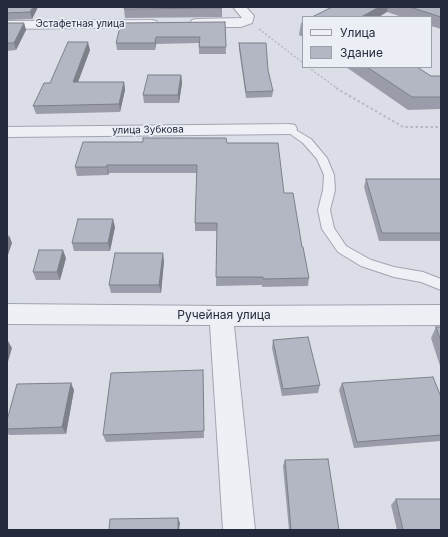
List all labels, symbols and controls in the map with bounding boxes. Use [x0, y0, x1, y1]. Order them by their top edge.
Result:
legend [302, 16, 432, 68]
street label: Эстафетная улица [35, 18, 125, 30]
text: Улица [340, 25, 375, 40]
text: Здание [340, 45, 383, 60]
street label: улица Зубкова [112, 123, 184, 137]
street label: Ручейная улица [177, 308, 271, 322]

